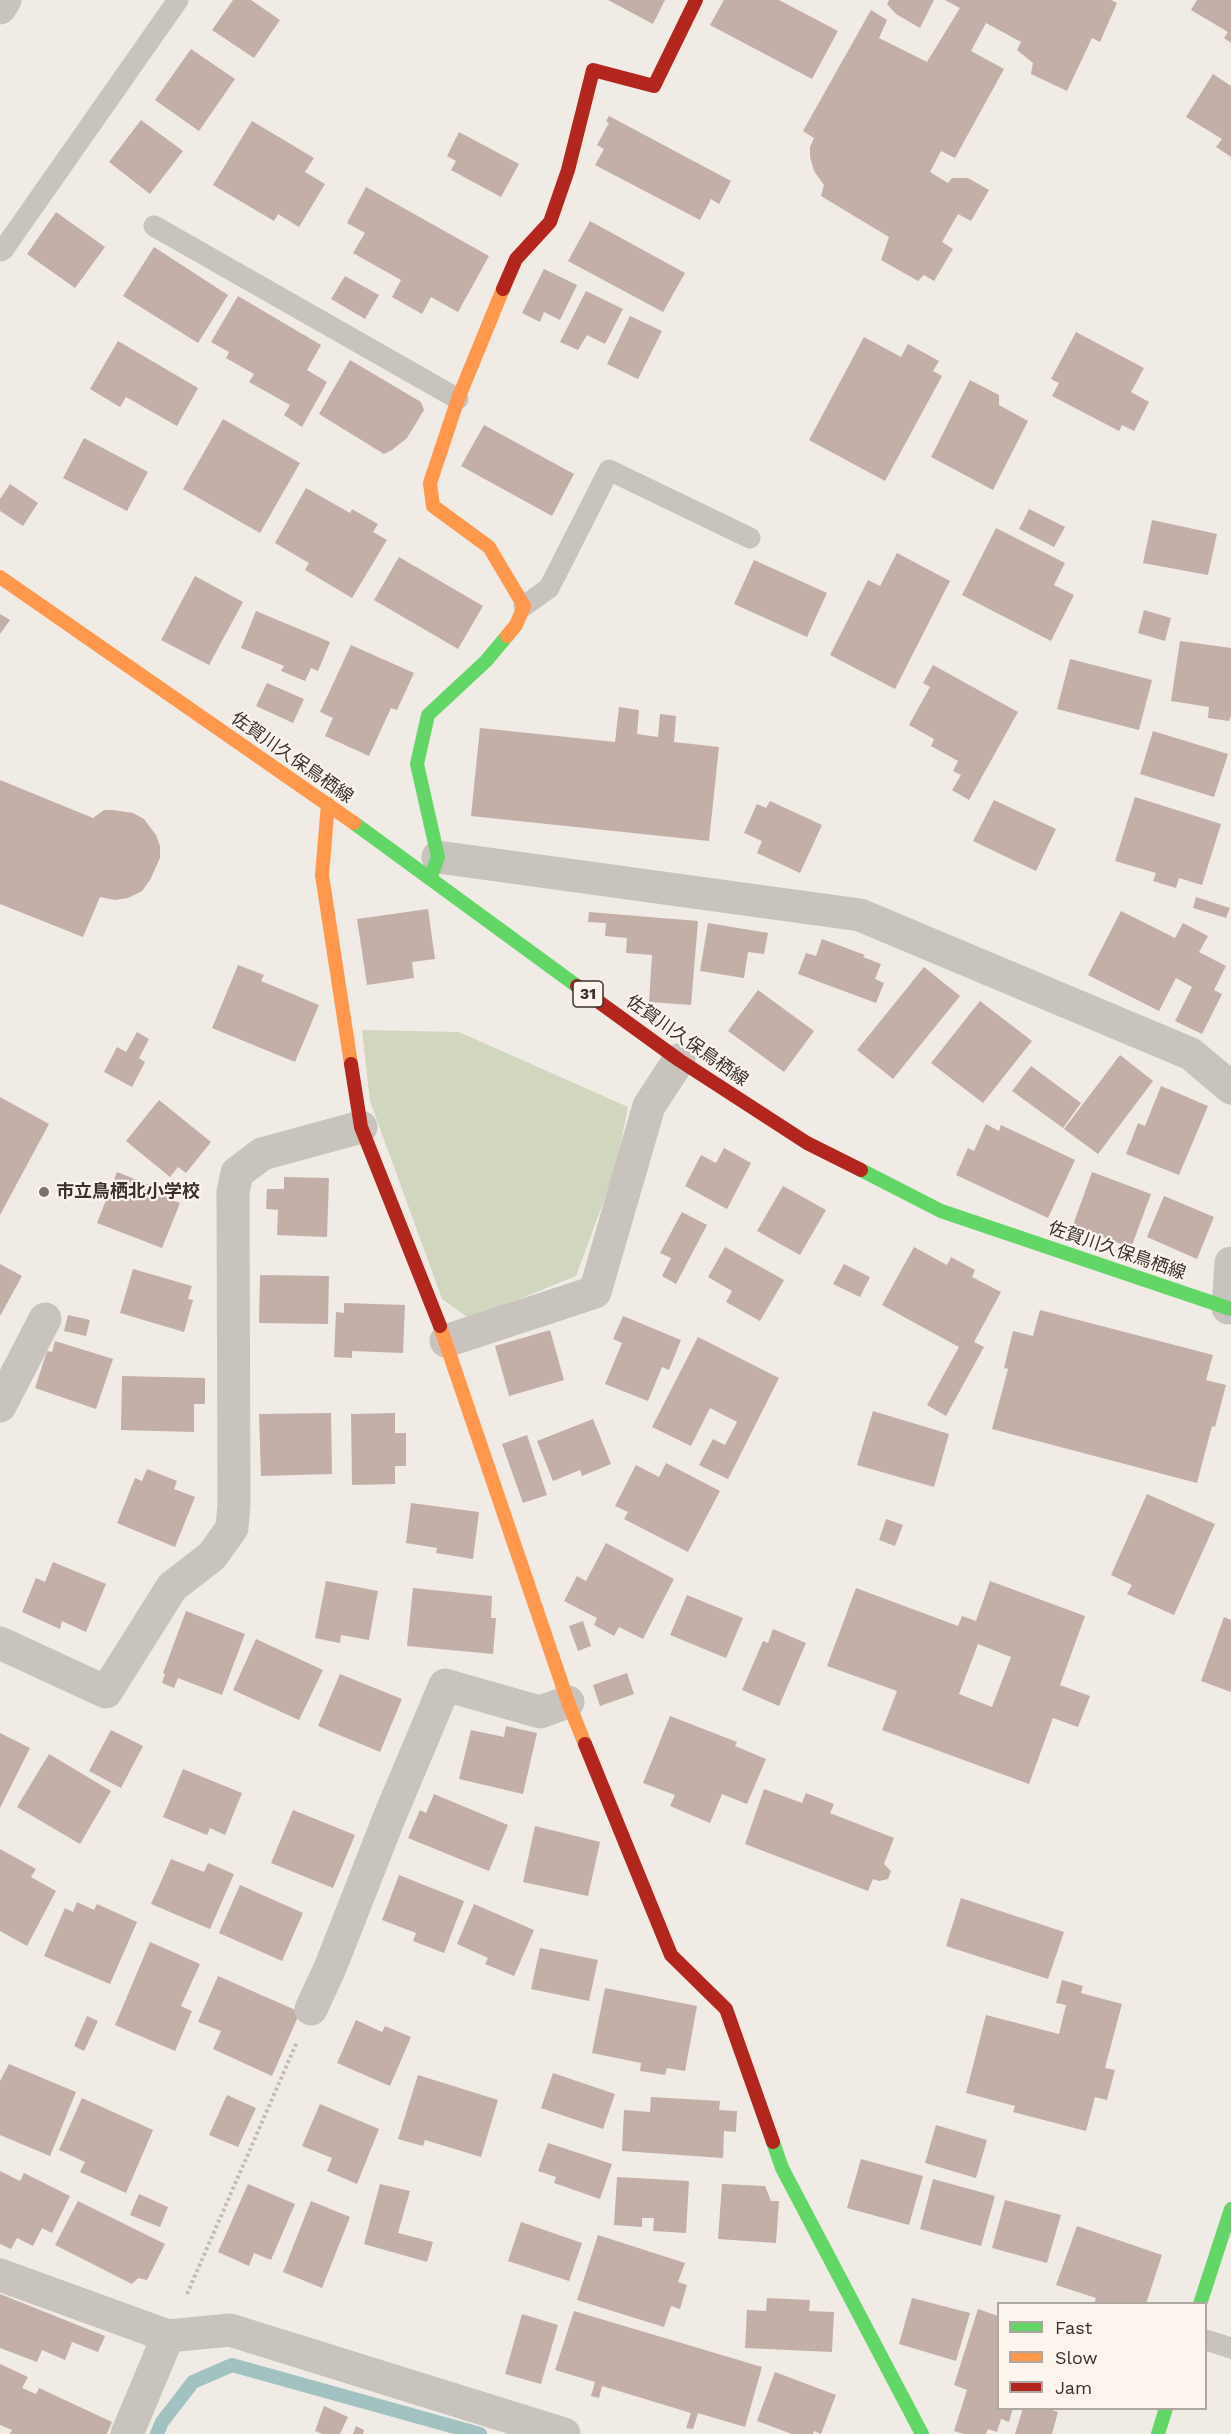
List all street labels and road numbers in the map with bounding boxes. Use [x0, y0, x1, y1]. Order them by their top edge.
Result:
street label: 佐賀川久保鳥栖線 [227, 708, 357, 808]
road number: 31 [573, 981, 603, 1007]
street label: 佐賀川久保鳥栖線 [622, 991, 752, 1091]
street label: 佐賀川久保鳥栖線 [1045, 1217, 1189, 1285]

